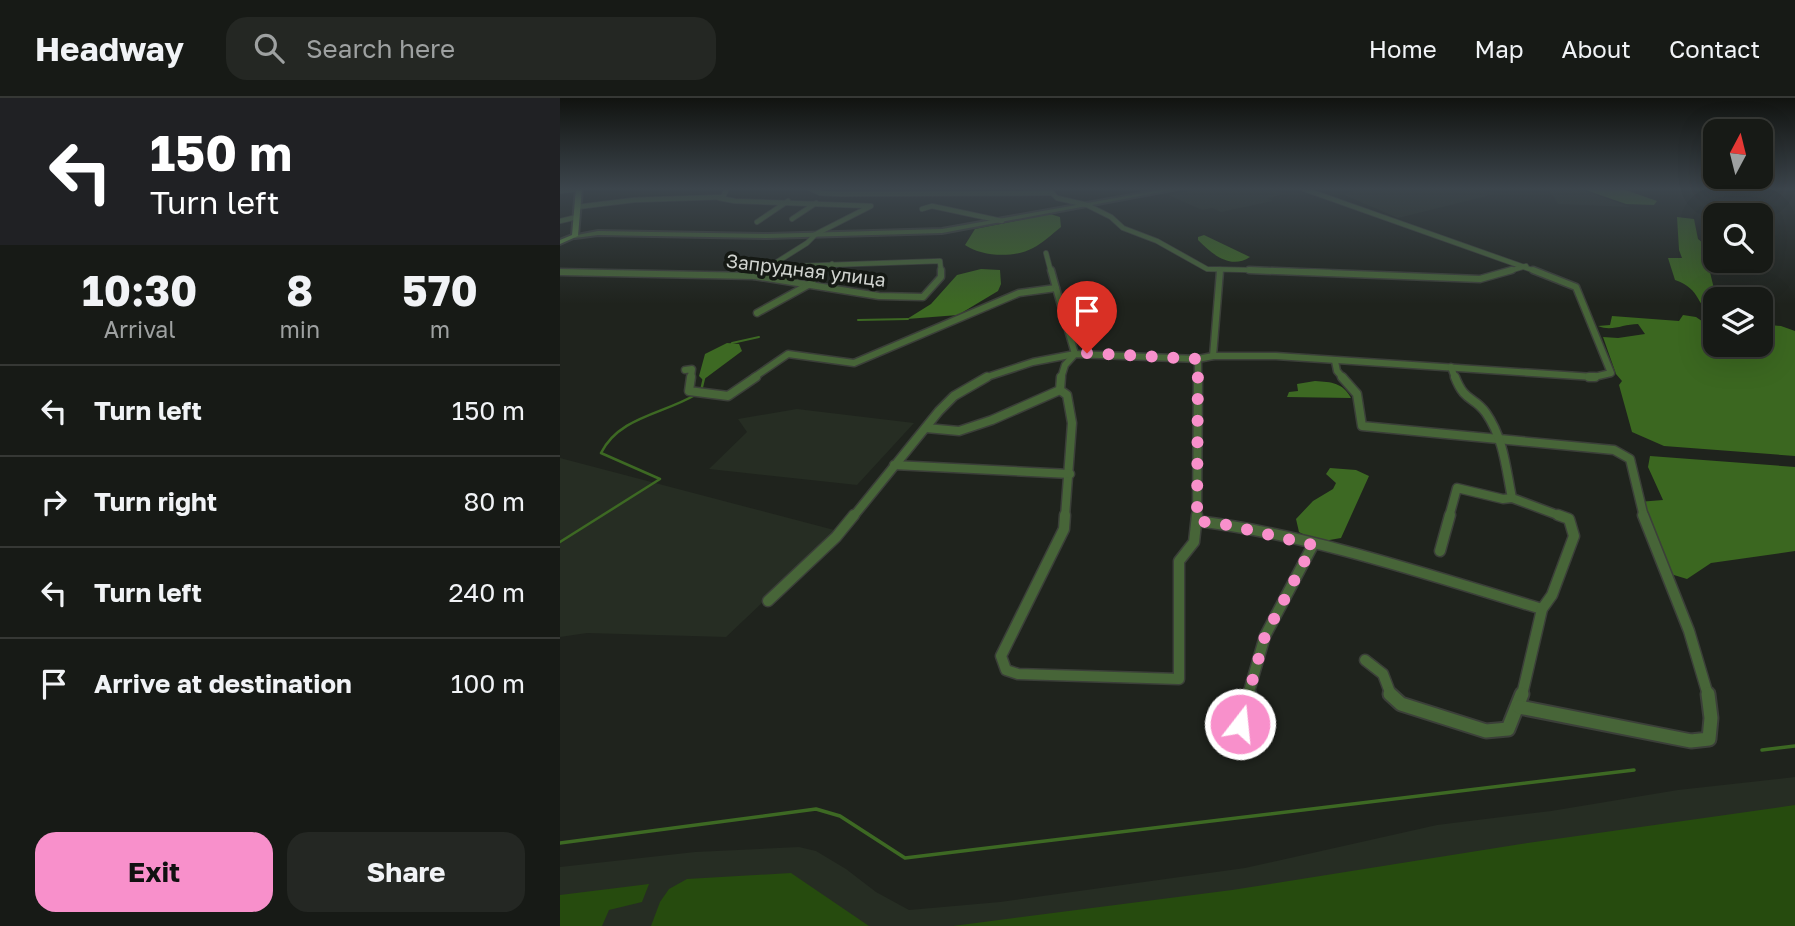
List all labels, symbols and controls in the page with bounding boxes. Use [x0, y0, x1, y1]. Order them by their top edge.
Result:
search box [226, 17, 716, 80]
text: Headway [35, 29, 184, 68]
icon: search [250, 29, 288, 67]
text: Search here [306, 33, 455, 64]
text: Home [1369, 34, 1437, 63]
text: Map [1475, 34, 1524, 63]
text: About [1562, 34, 1631, 63]
text: Contact [1669, 34, 1760, 63]
north arrow [1703, 119, 1773, 189]
map controls [1703, 119, 1773, 357]
text: 150 m [150, 123, 292, 182]
icon: left [35, 126, 126, 217]
text: Turn left [150, 183, 279, 221]
button: search [1703, 203, 1773, 273]
street label: Запрудная улица [725, 248, 887, 291]
text: 10:30 [82, 265, 197, 315]
text: 8 [286, 265, 313, 315]
text: 570 [402, 265, 478, 315]
pin [1057, 281, 1117, 353]
button: layers [1703, 287, 1773, 357]
icon: arrive [1068, 292, 1106, 330]
text: Arrival [104, 315, 176, 343]
text: min [279, 315, 320, 343]
text: m [430, 315, 450, 343]
icon: left [35, 392, 73, 430]
text: Turn left [94, 395, 202, 426]
text: 150 m [452, 395, 525, 426]
icon: right [35, 483, 73, 521]
text: Turn right [94, 486, 217, 517]
text: 80 m [464, 486, 525, 517]
icon: left [35, 574, 73, 612]
text: Turn left [94, 577, 202, 608]
text: 240 m [448, 577, 525, 608]
icon: arrive [35, 665, 73, 703]
text: Arrive at destination [94, 668, 352, 699]
text: 100 m [451, 668, 525, 699]
position arrow [1203, 687, 1277, 761]
button: Exit [35, 832, 273, 912]
button: Share [287, 832, 525, 912]

